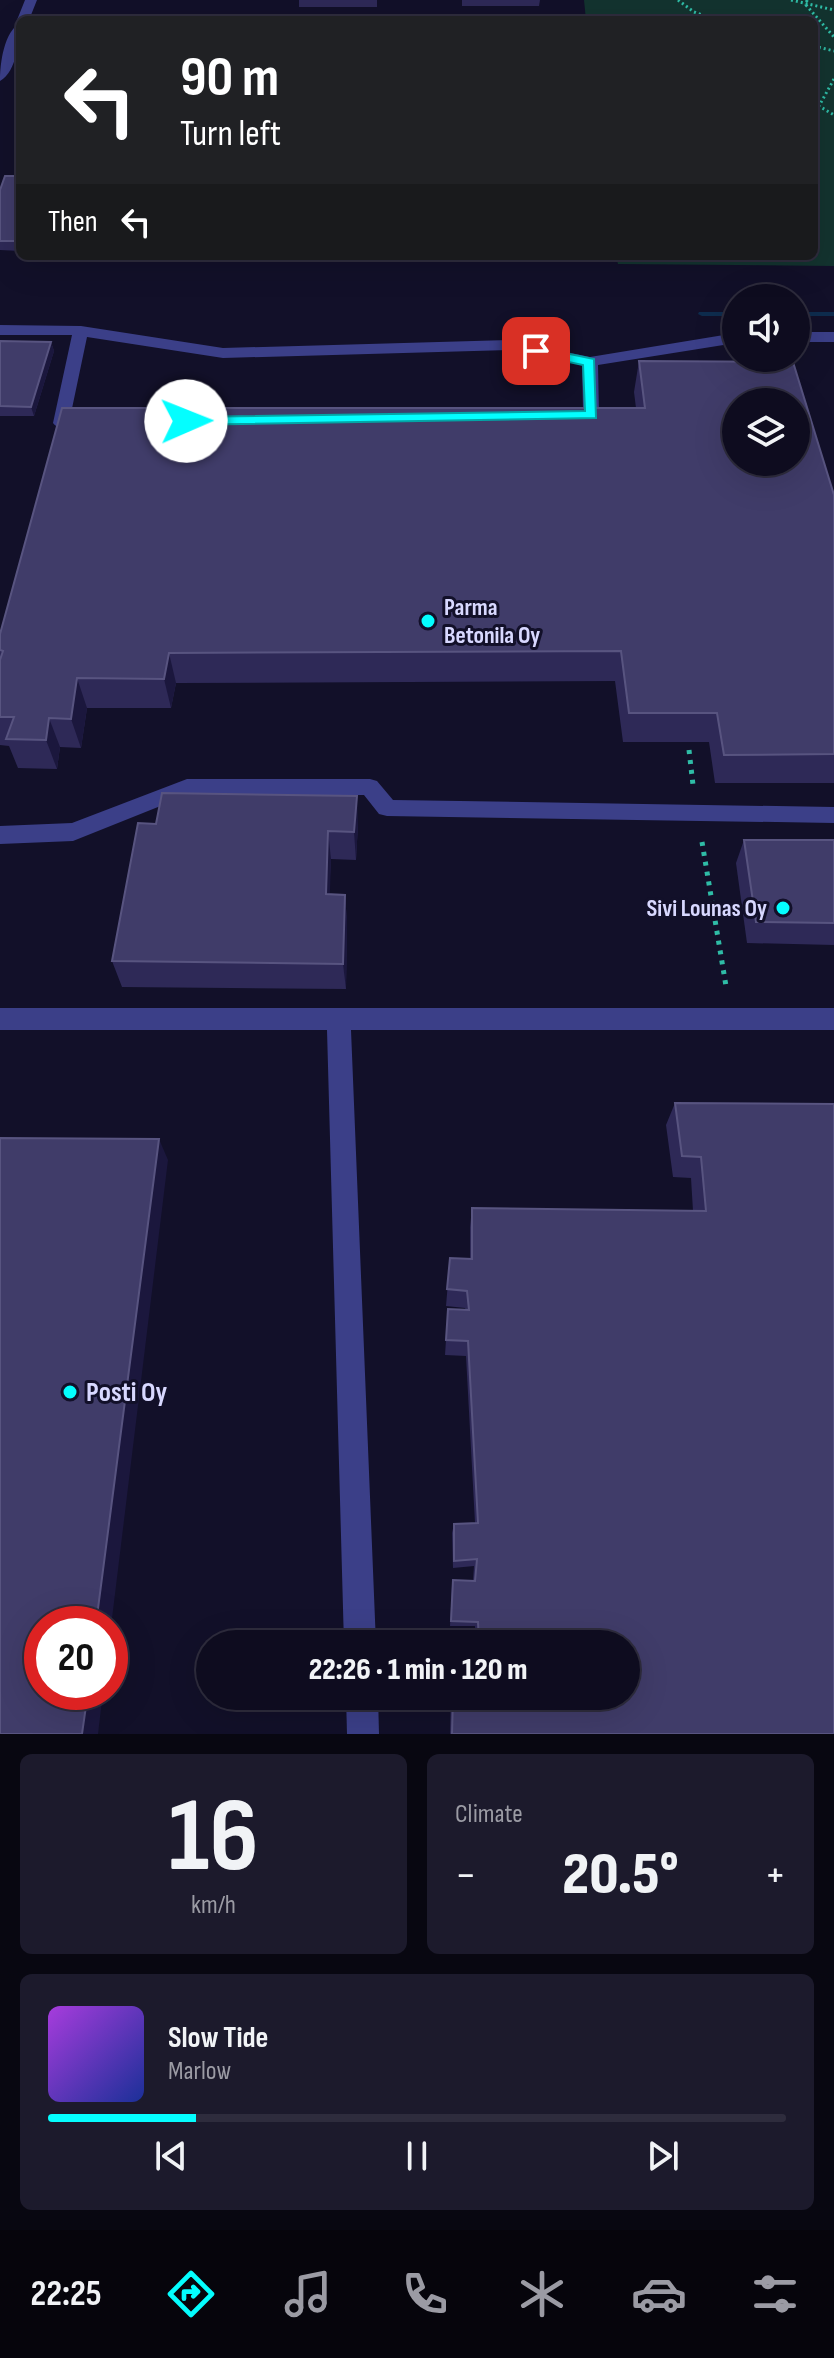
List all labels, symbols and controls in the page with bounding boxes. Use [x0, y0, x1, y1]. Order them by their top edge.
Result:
text: 90 m [180, 45, 279, 112]
icon: left [48, 48, 152, 152]
text: Turn left [180, 113, 281, 156]
icon: left [114, 200, 158, 244]
text: Then [48, 204, 98, 240]
map controls [722, 284, 810, 476]
button: sound [722, 284, 810, 372]
pin [502, 317, 570, 385]
icon: arrive [514, 329, 558, 373]
position arrow [144, 379, 228, 463]
button: layers [722, 388, 810, 476]
place label: Parma Betonila Oy [444, 593, 540, 650]
marker: Parma Betonila Oy [419, 612, 437, 630]
place label: Sivi Lounas Oy [646, 894, 767, 923]
marker: Sivi Lounas Oy [774, 899, 792, 917]
place label: Posti Oy [86, 1376, 167, 1409]
marker: Posti Oy [61, 1383, 79, 1401]
speed limit sign: 20 [24, 1606, 128, 1710]
text: 22:26 · 1 min · 120 m [309, 1652, 527, 1688]
text: 16 [169, 1775, 258, 1900]
text: Climate [455, 1799, 523, 1830]
text: 20.5° [562, 1839, 679, 1911]
text: − [455, 1849, 477, 1902]
text: + [764, 1849, 786, 1902]
text: km/h [191, 1890, 236, 1921]
text: Slow Tide [168, 2020, 268, 2056]
text: Marlow [168, 2056, 231, 2087]
icon: previous [149, 2134, 193, 2178]
icon: pause [395, 2134, 439, 2178]
icon: next [641, 2134, 685, 2178]
icon: directions [163, 2266, 219, 2322]
icon: music [280, 2266, 336, 2322]
icon: phone [397, 2266, 453, 2322]
icon: climate [514, 2266, 570, 2322]
icon: car [631, 2266, 687, 2322]
icon: filters [747, 2266, 803, 2322]
text: 22:25 [30, 2273, 102, 2316]

